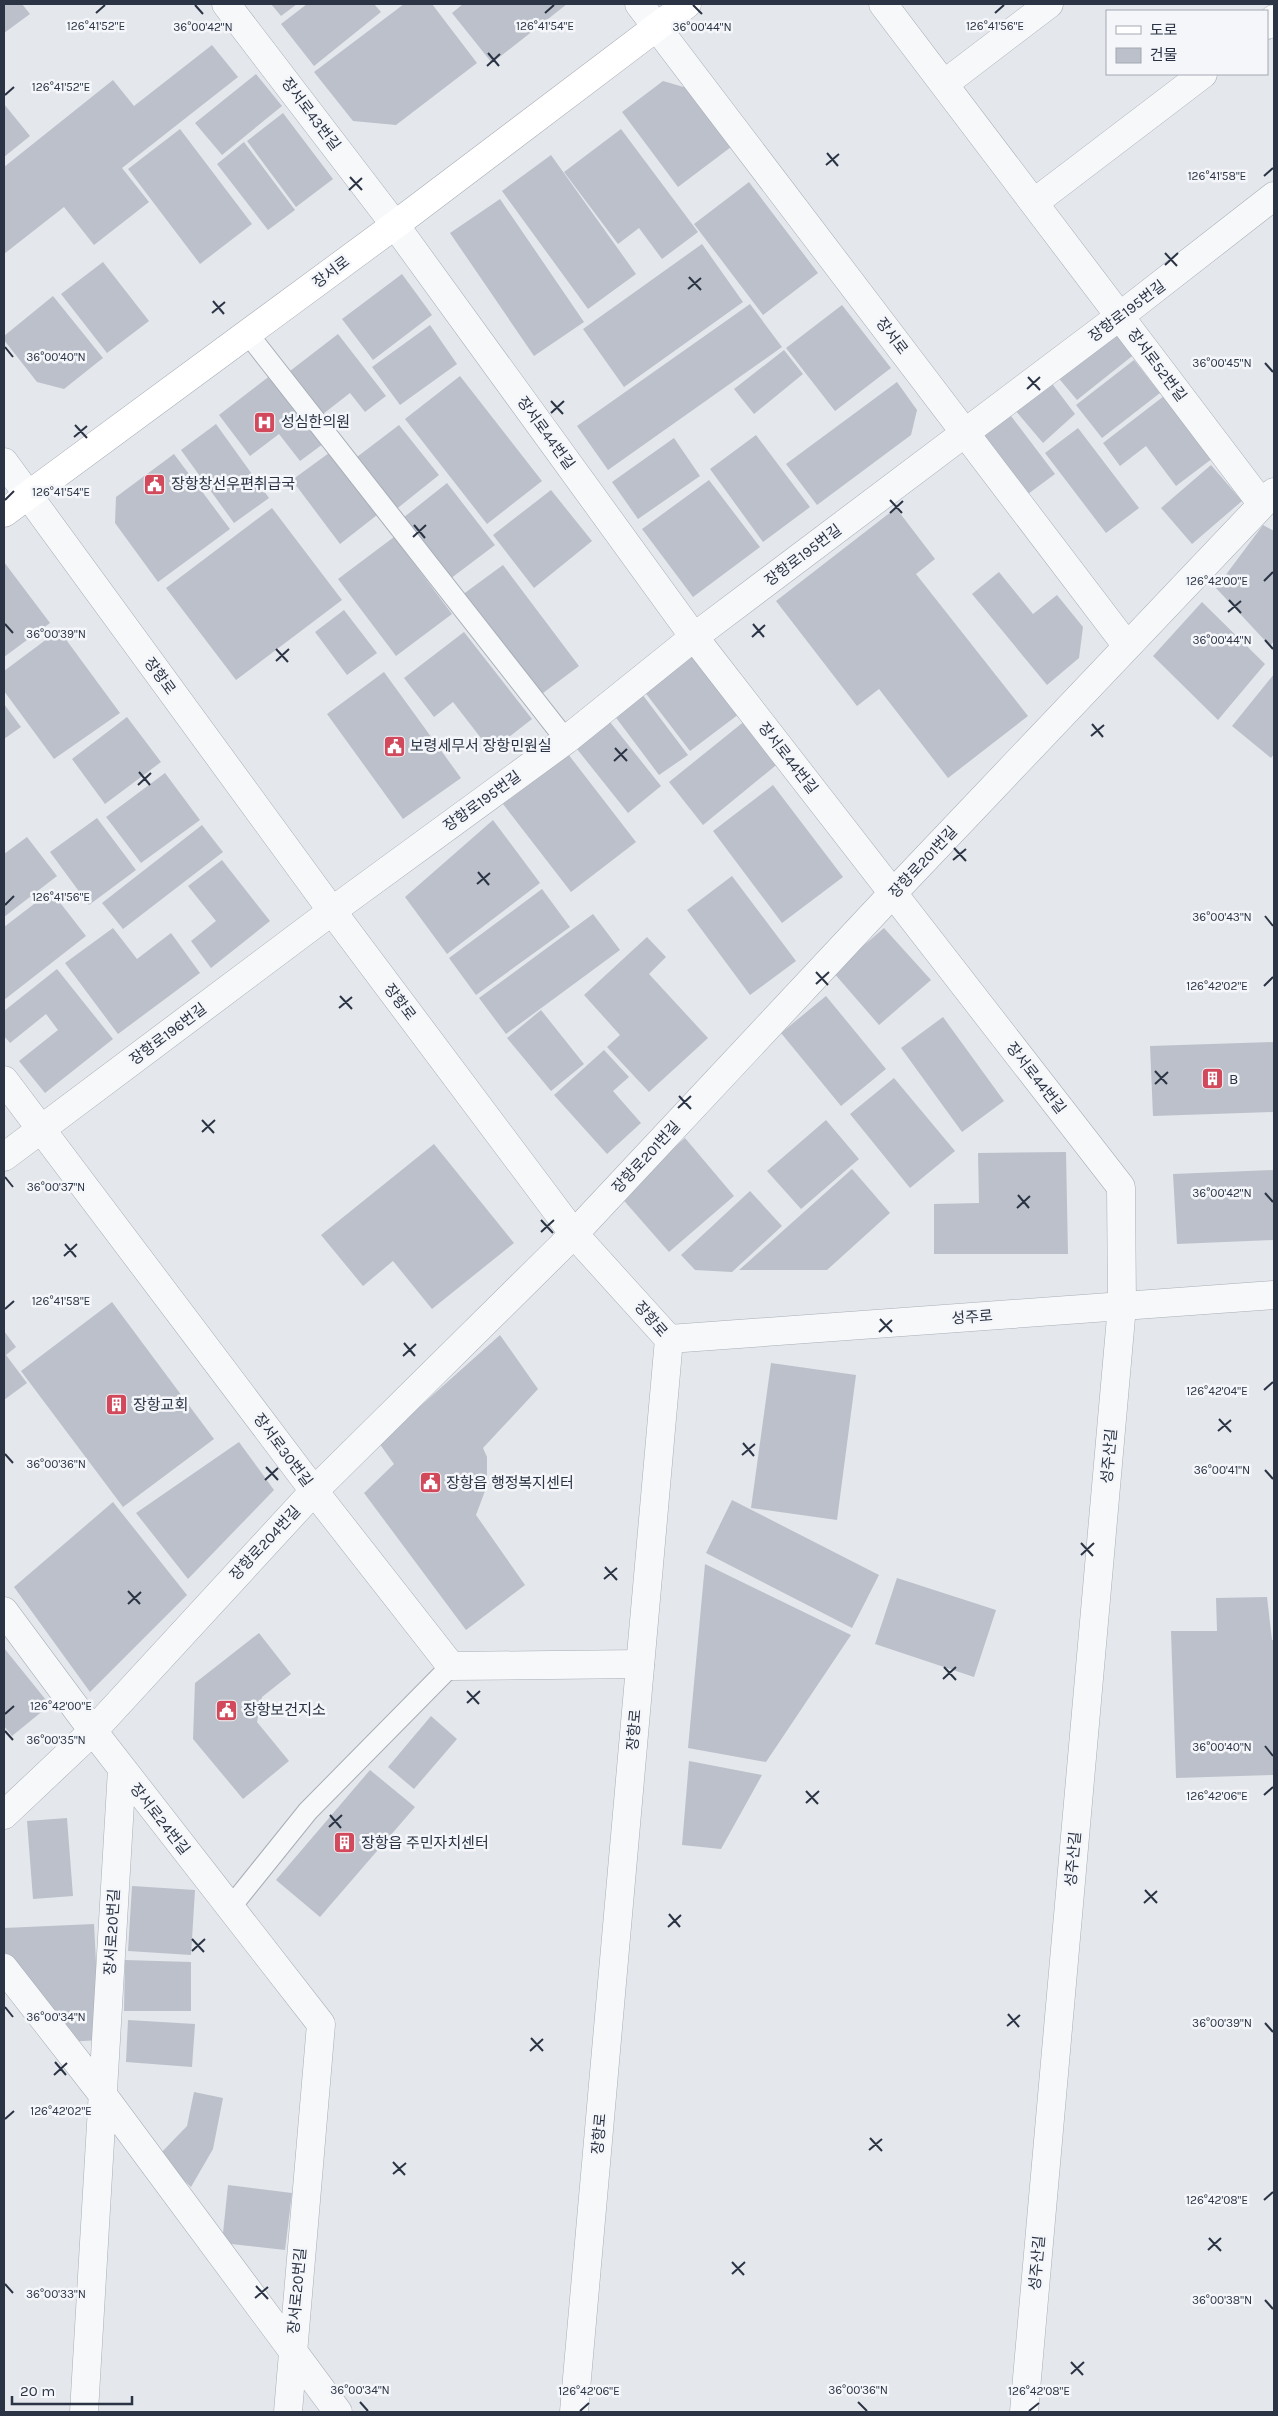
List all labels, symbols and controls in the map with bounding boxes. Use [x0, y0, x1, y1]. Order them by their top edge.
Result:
legend [1106, 10, 1268, 75]
text: 126°41'52"E [67, 19, 125, 33]
text: 126°41'54"E [516, 19, 574, 33]
text: 126°41'56"E [966, 19, 1024, 33]
text: 36°00'42"N [173, 20, 233, 34]
text: 36°00'44"N [672, 20, 732, 34]
text: 도로 [1150, 21, 1178, 39]
text: 건물 [1150, 46, 1178, 64]
street label: 장서로43번길 [278, 74, 344, 154]
text: 126°41'52"E [32, 80, 90, 94]
text: 126°41'58"E [1188, 169, 1246, 183]
street label: 장서로 [309, 252, 353, 292]
street label: 장항로195번길 [1085, 276, 1169, 346]
street label: 장서로 [872, 314, 912, 358]
street label: 장서로52번길 [1124, 325, 1190, 405]
text: 36°00'40"N [26, 350, 86, 364]
text: 36°00'45"N [1192, 356, 1252, 370]
street label: 장서로44번길 [514, 393, 578, 473]
hospital icon: 성심한의원 [253, 410, 277, 434]
place label: 성심한의원 [281, 413, 350, 431]
public building icon: 장항창선우편취급국 [143, 472, 167, 496]
place label: 장항창선우편취급국 [171, 475, 295, 493]
text: 126°41'54"E [32, 485, 90, 499]
street label: 장항로195번길 [761, 520, 845, 590]
text: 126°42'00"E [1186, 574, 1248, 588]
text: 36°00'39"N [26, 627, 86, 641]
text: 36°00'44"N [1192, 633, 1252, 647]
street label: 장항로 [141, 654, 179, 698]
street label: 장서로44번길 [755, 719, 821, 797]
public building icon: 보령세무서 장항민원실 [382, 734, 406, 758]
place label: 보령세무서 장항민원실 [410, 737, 552, 755]
street label: 장항로195번길 [440, 767, 524, 835]
street label: 장항로201번길 [885, 822, 961, 902]
text: 126°41'56"E [32, 890, 90, 904]
text: 36°00'43"N [1192, 910, 1252, 924]
text: 126°42'02"E [1186, 979, 1248, 993]
street label: 장항로 [380, 980, 420, 1024]
street label: 장항로196번길 [126, 999, 210, 1069]
street label: 장서로44번길 [1003, 1039, 1069, 1117]
building icon: B [1201, 1067, 1225, 1091]
place label: B [1229, 1070, 1238, 1088]
street label: 장항로201번길 [608, 1117, 684, 1197]
text: 36°00'37"N [27, 1180, 85, 1194]
text: 36°00'42"N [1192, 1186, 1252, 1200]
text: 126°41'58"E [32, 1294, 90, 1308]
street label: 장항로 [631, 1297, 671, 1341]
street label: 성주로 [951, 1307, 993, 1327]
text: 126°42'04"E [1186, 1384, 1248, 1398]
building icon: 장항교회 [105, 1393, 129, 1417]
place label: 장항교회 [133, 1396, 188, 1414]
street label: 장서로30번길 [250, 1410, 316, 1490]
street label: 성주산길 [1098, 1428, 1120, 1484]
text: 36°00'36"N [26, 1457, 86, 1471]
text: 36°00'41"N [1194, 1463, 1250, 1477]
public building icon: 장항읍 행정복지센터 [418, 1471, 442, 1495]
place label: 장항읍 행정복지센터 [446, 1474, 574, 1492]
street label: 장항로204번길 [226, 1502, 304, 1584]
public building icon: 장항보건지소 [215, 1698, 239, 1722]
text: 126°42'00"E [30, 1699, 92, 1713]
place label: 장항보건지소 [243, 1701, 326, 1719]
street label: 장항로 [623, 1709, 645, 1751]
text: 36°00'35"N [26, 1733, 86, 1747]
text: 36°00'40"N [1192, 1740, 1252, 1754]
street label: 장서로24번길 [126, 1780, 194, 1858]
text: 126°42'06"E [1186, 1789, 1248, 1803]
building icon: 장항읍 주민자치센터 [333, 1831, 357, 1855]
street label: 성주산길 [1062, 1831, 1084, 1887]
place label: 장항읍 주민자치센터 [361, 1834, 489, 1852]
street label: 장서로20번길 [101, 1888, 123, 1976]
text: 36°00'34"N [26, 2010, 86, 2024]
text: 36°00'39"N [1192, 2016, 1252, 2030]
text: 126°42'02"E [30, 2104, 92, 2118]
street label: 장항로 [588, 2113, 610, 2155]
text: 126°42'08"E [1186, 2193, 1248, 2207]
street label: 성주산길 [1026, 2235, 1048, 2291]
street label: 장서로20번길 [284, 2247, 310, 2335]
text: 36°00'33"N [26, 2287, 86, 2301]
text: 36°00'38"N [1192, 2293, 1252, 2307]
scale bar [12, 2374, 132, 2406]
text: 20 m [20, 2382, 55, 2400]
text: 36°00'34"N [330, 2383, 390, 2397]
text: 36°00'36"N [828, 2383, 888, 2397]
text: 126°42'06"E [558, 2384, 620, 2398]
text: 126°42'08"E [1008, 2384, 1070, 2398]

